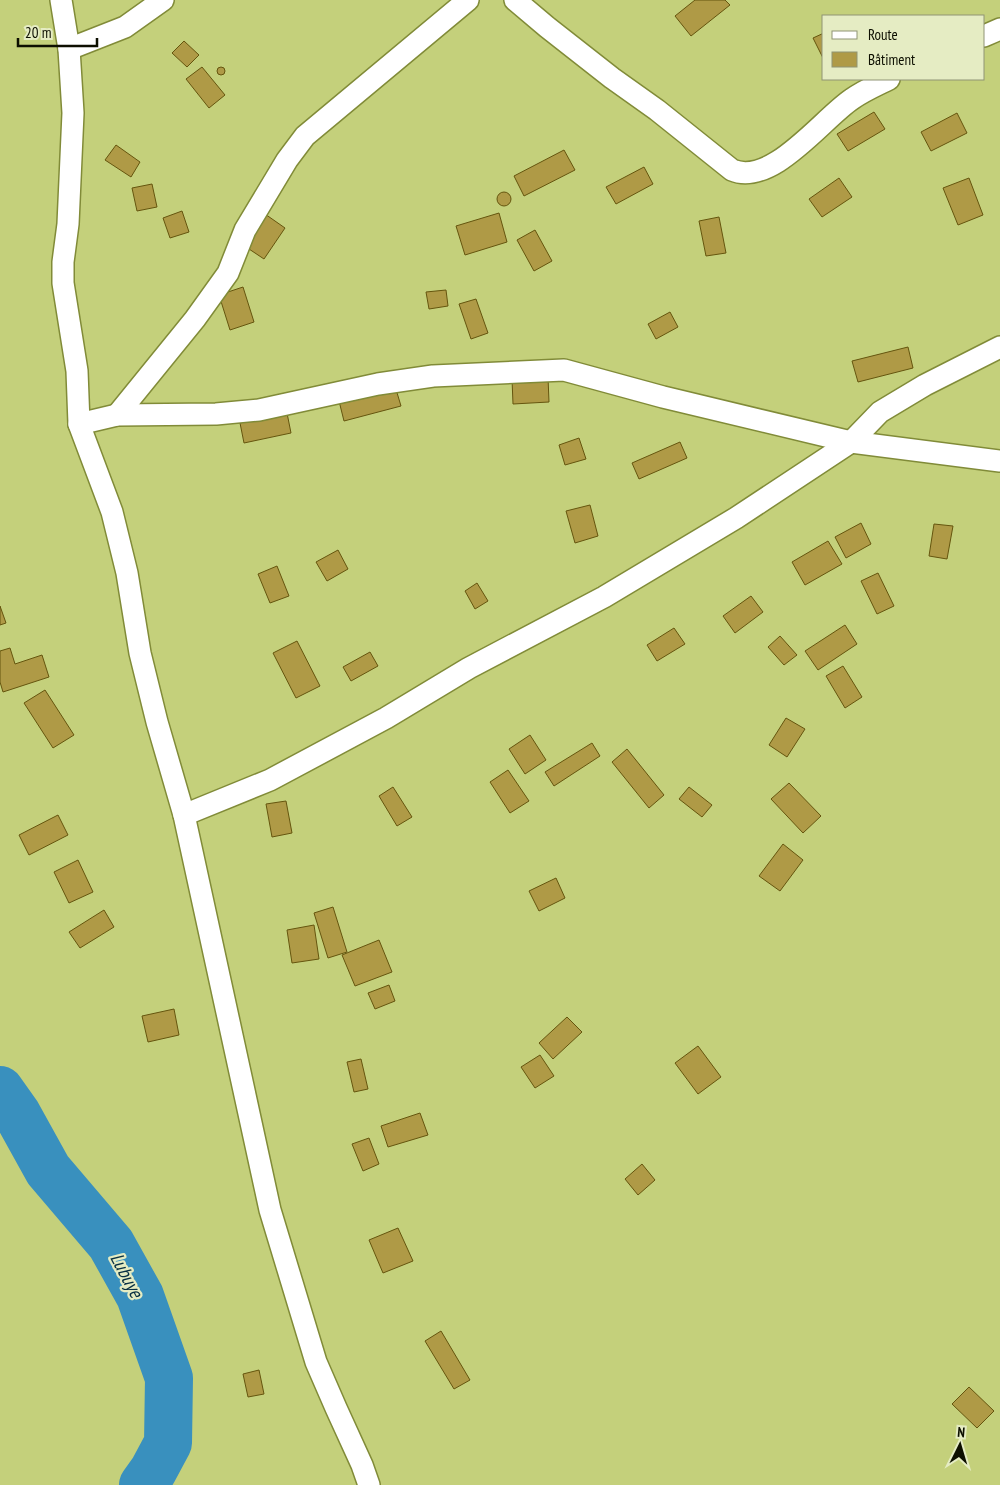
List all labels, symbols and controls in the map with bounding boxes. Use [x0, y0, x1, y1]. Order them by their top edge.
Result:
scale bar [18, 15, 96, 47]
legend [822, 15, 985, 80]
text: 20 m [25, 23, 51, 42]
text: Route [868, 25, 898, 44]
text: Bâtiment [868, 50, 915, 69]
water label: Lubuye [105, 1248, 149, 1303]
north arrow [935, 1420, 985, 1470]
text: N [957, 1423, 966, 1441]

